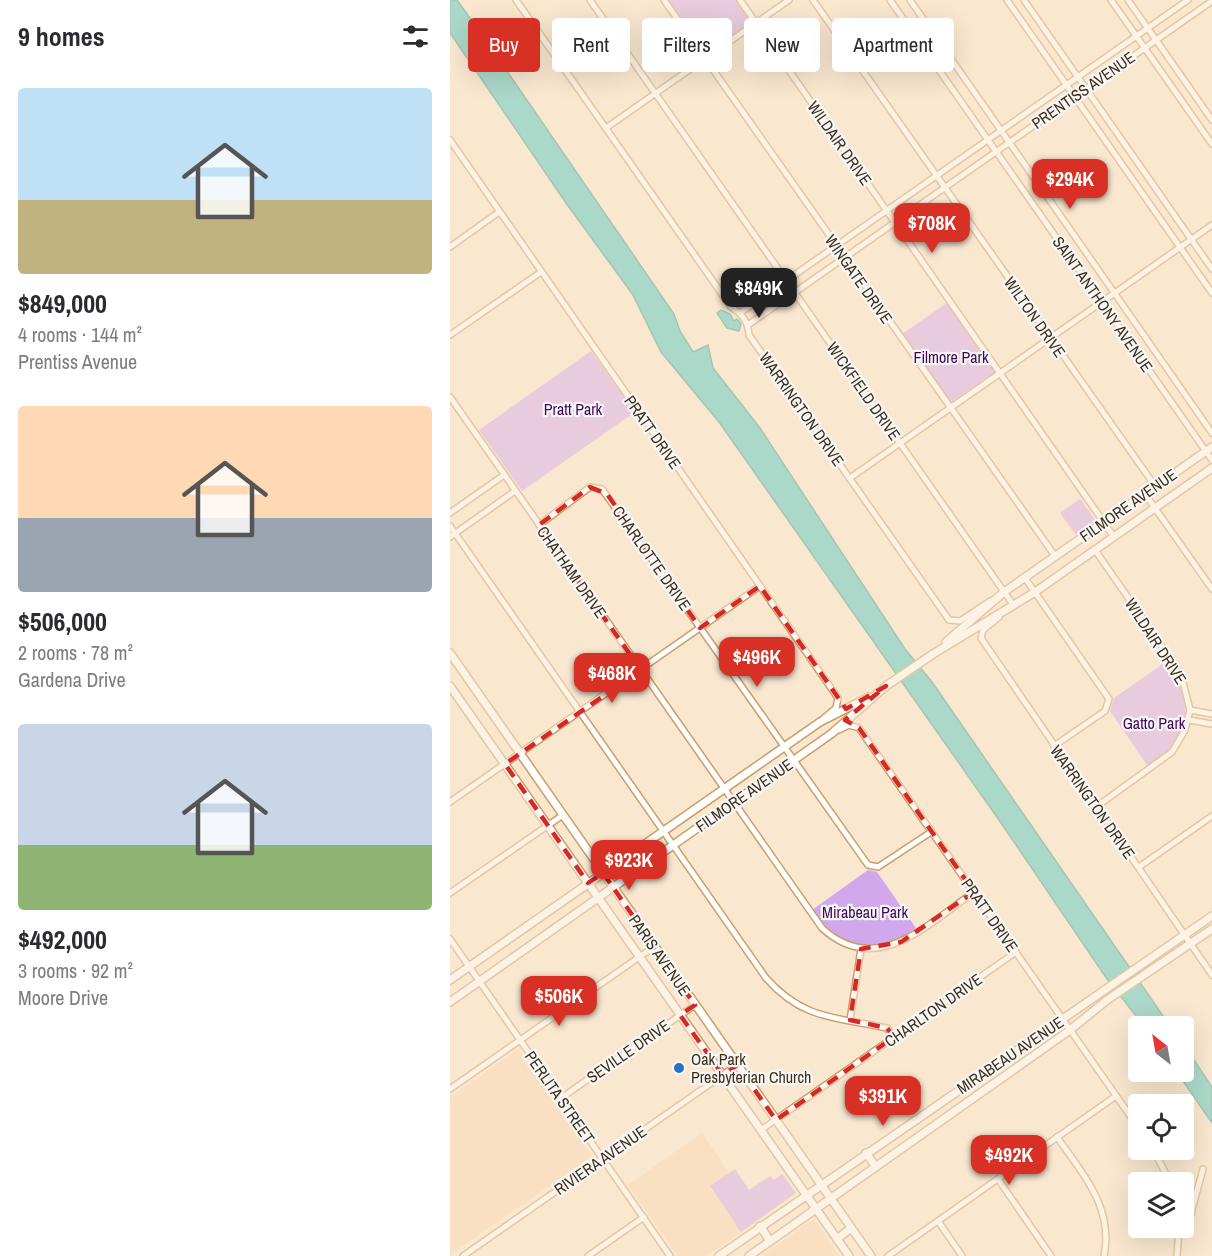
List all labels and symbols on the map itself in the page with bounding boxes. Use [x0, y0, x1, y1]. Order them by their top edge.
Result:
street label: PRENTISS AVENUE [1027, 46, 1139, 134]
street label: WILDAIR DRIVE [803, 96, 877, 190]
pin: $294K [1028, 159, 1112, 210]
pin: $708K [890, 203, 974, 254]
street label: WINGATE DRIVE [820, 230, 898, 328]
street label: SAINT ANTHONY AVENUE [1048, 232, 1158, 376]
pin: $849K [717, 268, 801, 319]
street label: WILTON DRIVE [999, 272, 1071, 362]
street label: WICKFIELD DRIVE [822, 338, 906, 444]
park label: Filmore Park [913, 346, 989, 368]
street label: WARRINGTON DRIVE [755, 348, 849, 470]
street label: PRATT DRIVE [619, 391, 687, 473]
park label: Pratt Park [544, 398, 603, 420]
street label: FILMORE AVENUE [1075, 463, 1181, 547]
street label: CHARLOTTE DRIVE [608, 501, 696, 615]
street label: CHATHAM DRIVE [532, 522, 612, 622]
street label: WILDAIR DRIVE [1120, 594, 1192, 688]
pin: $496K [715, 637, 799, 688]
pin: $468K [570, 653, 654, 704]
park label: Gatto Park [1123, 712, 1186, 734]
street label: WARRINGTON DRIVE [1046, 741, 1140, 863]
street label: FILMORE AVENUE [691, 753, 797, 837]
pin: $923K [587, 840, 671, 891]
street label: PRATT DRIVE [956, 874, 1024, 956]
park label: Mirabeau Park [822, 901, 908, 923]
street label: PARIS AVENUE [624, 910, 696, 1000]
street label: CHARLTON DRIVE [880, 968, 986, 1052]
pin: $506K [517, 976, 601, 1027]
street label: MIRABEAU AVENUE [952, 1011, 1068, 1099]
street label: SEVILLE DRIVE [582, 1014, 674, 1088]
north arrow [1128, 1016, 1194, 1082]
street label: PERLITA STREET [520, 1046, 600, 1148]
place label: Oak Park Presbyterian Church [691, 1048, 811, 1088]
marker: Oak Park Presbyterian Church [672, 1061, 686, 1075]
pin: $391K [841, 1076, 925, 1127]
street label: RIVIERA AVENUE [550, 1120, 650, 1200]
pin: $492K [967, 1135, 1051, 1186]

